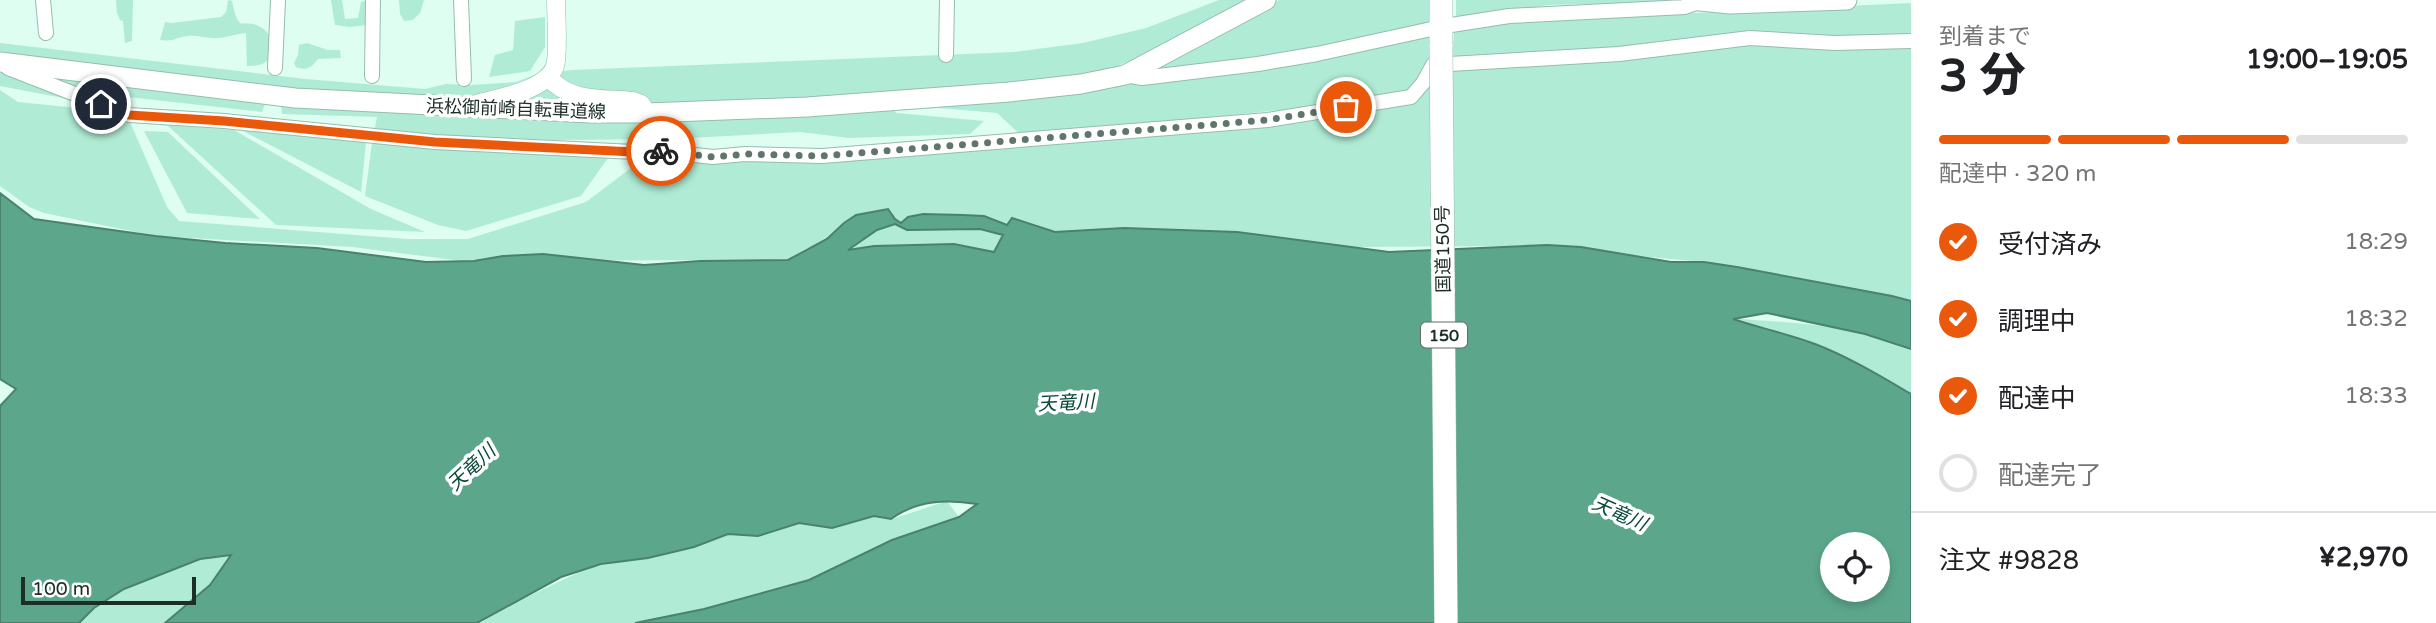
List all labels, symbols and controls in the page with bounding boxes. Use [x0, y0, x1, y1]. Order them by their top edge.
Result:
text: 到着まで [1939, 23, 2031, 51]
text: 19:00–19:05 [2246, 44, 2408, 75]
text: 3 分 [1939, 49, 2026, 104]
pin [71, 74, 131, 134]
pin [1316, 77, 1376, 137]
icon: home [82, 85, 120, 123]
icon: bag [1327, 88, 1365, 126]
street label: 浜松御前崎自転車道線 [426, 95, 606, 123]
courier [626, 116, 696, 186]
icon: bike [642, 132, 680, 170]
text: 配達中 · 320 m [1939, 160, 2096, 188]
street label: 国道150号 [1431, 205, 1455, 293]
icon: check [1939, 223, 1977, 261]
text: 18:29 [2344, 228, 2408, 256]
text: 受付済み [1998, 229, 2102, 260]
icon: check [1939, 300, 1977, 338]
text: 18:32 [2344, 305, 2408, 333]
text: 調理中 [1998, 306, 2076, 337]
road number: 150 [1421, 322, 1467, 348]
icon: check [1939, 377, 1977, 415]
text: 18:33 [2344, 382, 2408, 410]
text: 配達中 [1998, 383, 2076, 414]
water label: 天竜川 [1037, 390, 1097, 415]
water label: 天竜川 [443, 439, 501, 495]
text: 配達完了 [1998, 460, 2102, 491]
water label: 天竜川 [1589, 492, 1652, 536]
map controls [1820, 532, 1890, 602]
button: locate [1820, 532, 1890, 602]
text: ¥2,970 [2319, 542, 2408, 573]
text: 注文 #9828 [1939, 545, 2079, 576]
scale bar [21, 574, 196, 606]
text: 100 m [32, 578, 90, 600]

